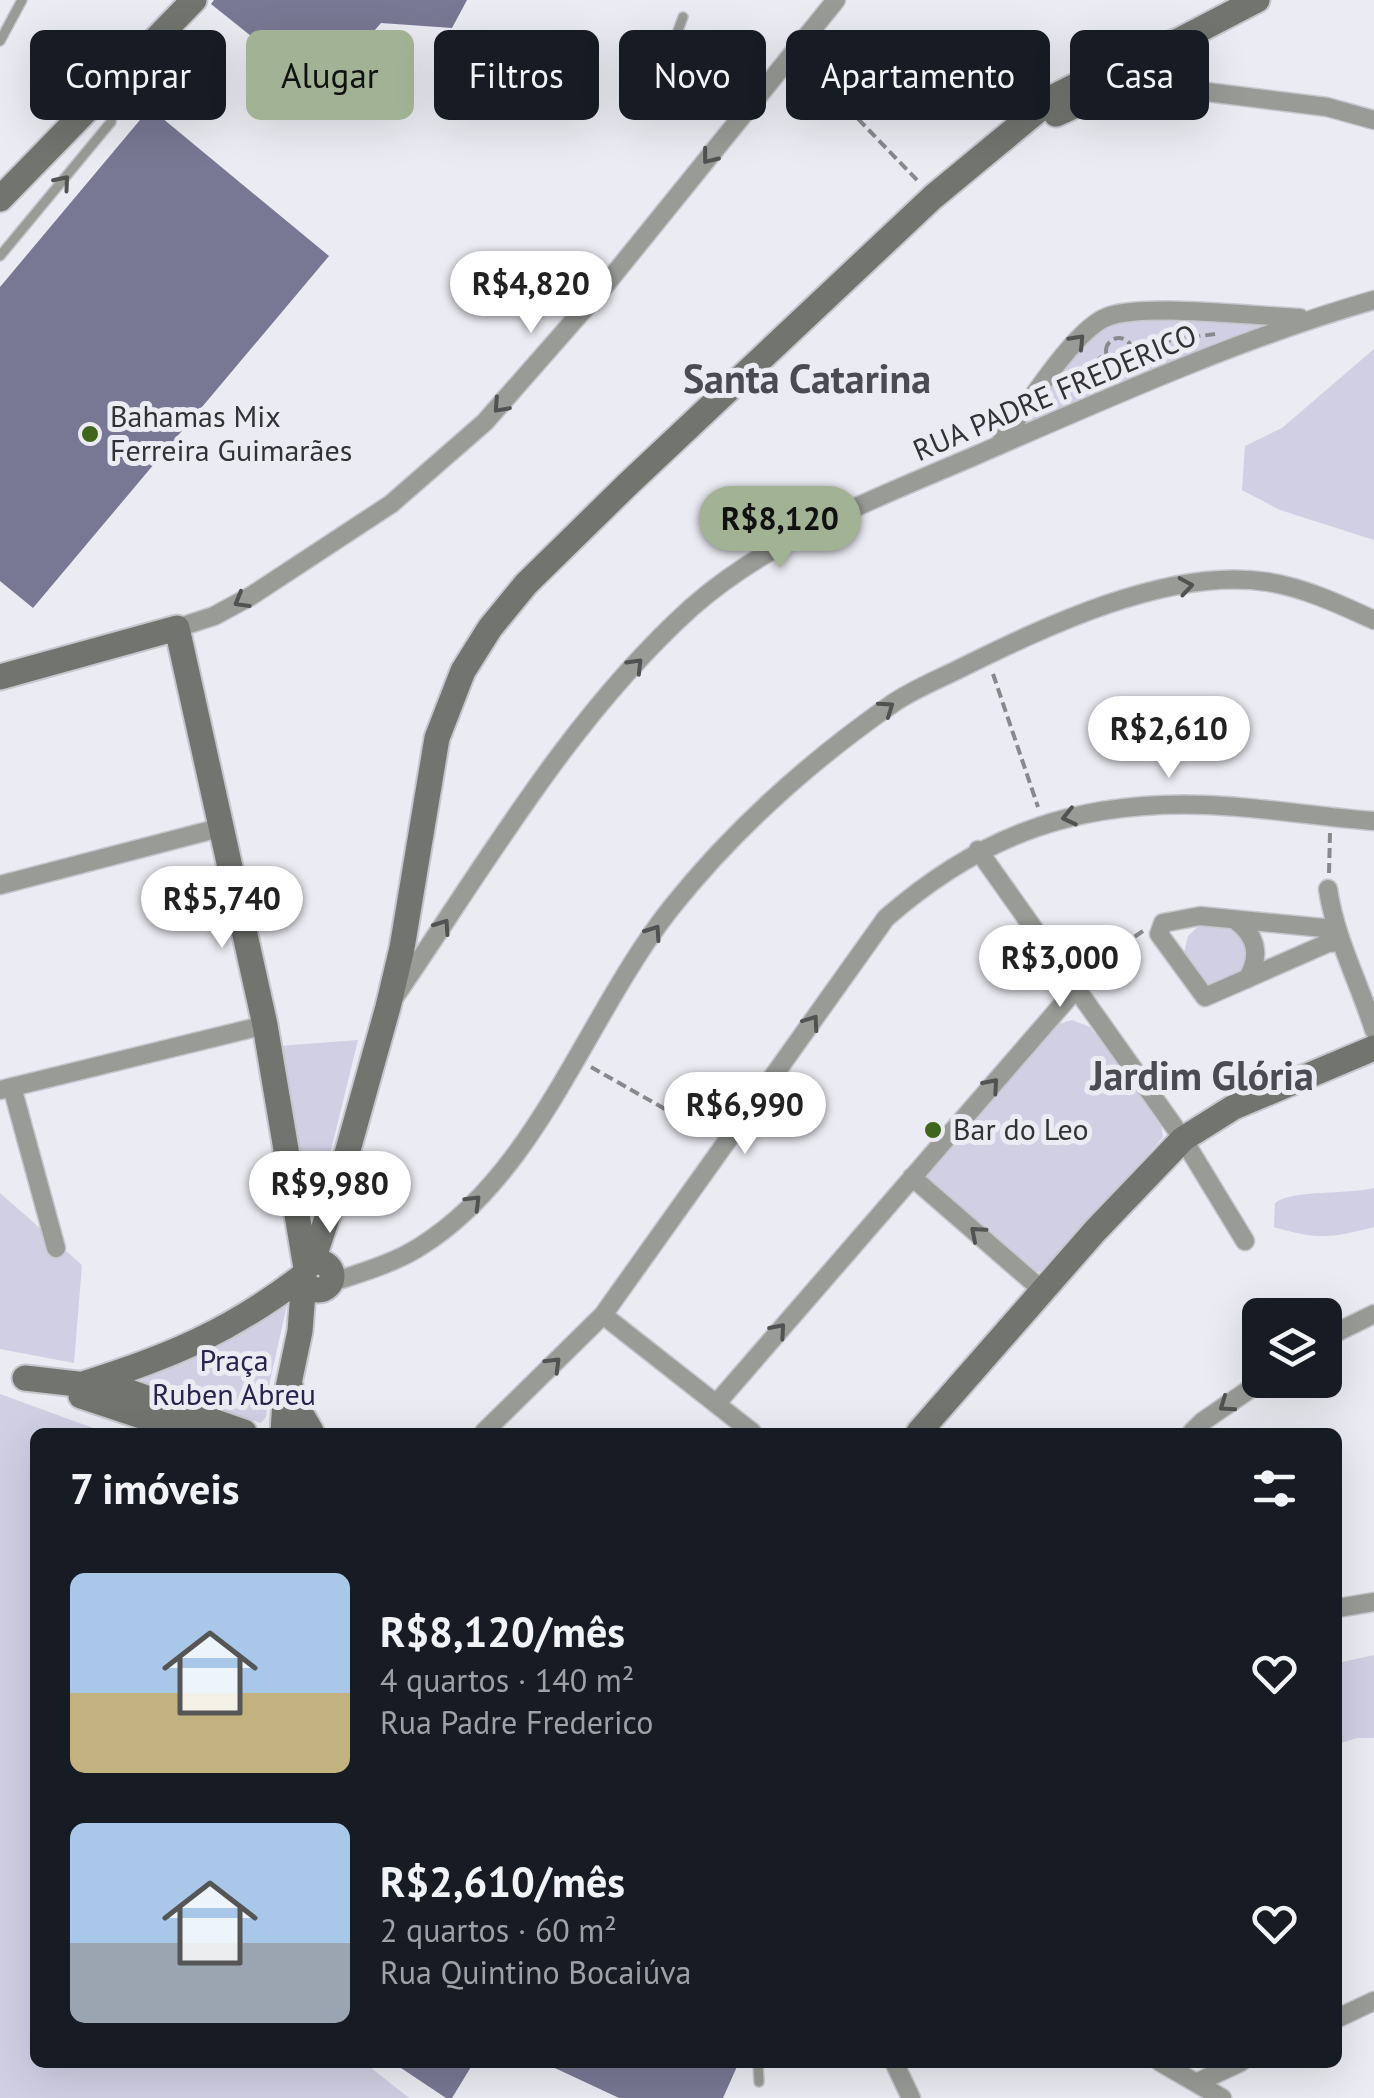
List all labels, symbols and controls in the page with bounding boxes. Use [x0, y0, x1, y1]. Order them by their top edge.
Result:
chip: Comprar [30, 30, 226, 120]
chip: Alugar [246, 30, 414, 120]
chip: Filtros [434, 30, 599, 120]
chip: Novo [619, 30, 766, 120]
chip: Apartamento [786, 30, 1050, 120]
chip: Casa [1070, 30, 1209, 120]
one-way arrow [703, 146, 720, 164]
one-way arrow [52, 176, 70, 194]
pin: R$4,820 [439, 251, 623, 336]
text: R$4,820 [472, 262, 590, 304]
street label: RUA PADRE FREDERICO [907, 314, 1202, 469]
one-way arrow [1066, 335, 1084, 353]
district label: Santa Catarina [683, 352, 931, 404]
one-way arrow [494, 394, 512, 413]
place label: Bahamas Mix Ferreira Guimarães [110, 396, 352, 469]
marker: Bahamas Mix Ferreira Guimarães [79, 423, 101, 445]
pin: R$8,120 [688, 486, 872, 571]
text: R$8,120 [721, 497, 839, 539]
one-way arrow [1177, 576, 1194, 597]
one-way arrow [234, 588, 252, 608]
one-way arrow [624, 659, 642, 677]
pin: R$2,610 [1077, 696, 1261, 781]
one-way arrow [875, 702, 894, 720]
text: R$2,610 [1110, 707, 1228, 749]
one-way arrow [1061, 805, 1078, 826]
pin: R$5,740 [130, 866, 314, 951]
text: R$5,740 [163, 877, 281, 919]
one-way arrow [431, 919, 450, 937]
one-way arrow [642, 925, 660, 944]
pin: R$3,000 [968, 925, 1152, 1010]
text: R$3,000 [1001, 936, 1119, 978]
one-way arrow [800, 1014, 818, 1033]
district label: Jardim Glória [1089, 1049, 1314, 1101]
pin: R$6,990 [653, 1072, 837, 1157]
one-way arrow [981, 1078, 999, 1097]
text: R$6,990 [686, 1083, 804, 1125]
place label: Bar do Leo [953, 1109, 1089, 1148]
marker: Bar do Leo [922, 1119, 944, 1141]
pin: R$9,980 [238, 1151, 422, 1236]
text: R$9,980 [271, 1162, 389, 1204]
one-way arrow [463, 1195, 481, 1213]
one-way arrow [970, 1227, 989, 1245]
map controls [1242, 1298, 1342, 1398]
button: layers [1242, 1298, 1342, 1398]
one-way arrow [768, 1324, 786, 1342]
park label: Praça Ruben Abreu [152, 1340, 316, 1413]
one-way arrow [542, 1358, 560, 1376]
one-way arrow [1219, 1393, 1238, 1411]
text: 7 imóveis [70, 1461, 239, 1516]
icon: filters [1247, 1461, 1302, 1516]
text: R$8,120/mês [380, 1604, 625, 1659]
icon: home [150, 1613, 270, 1733]
icon: heart [1247, 1646, 1302, 1701]
text: 4 quartos · 140 m² [380, 1659, 634, 1701]
text: Rua Padre Frederico [380, 1701, 653, 1743]
text: R$2,610/mês [380, 1854, 625, 1909]
icon: home [150, 1863, 270, 1983]
icon: heart [1247, 1896, 1302, 1951]
text: 2 quartos · 60 m² [380, 1909, 617, 1951]
text: Rua Quintino Bocaiúva [380, 1951, 692, 1993]

